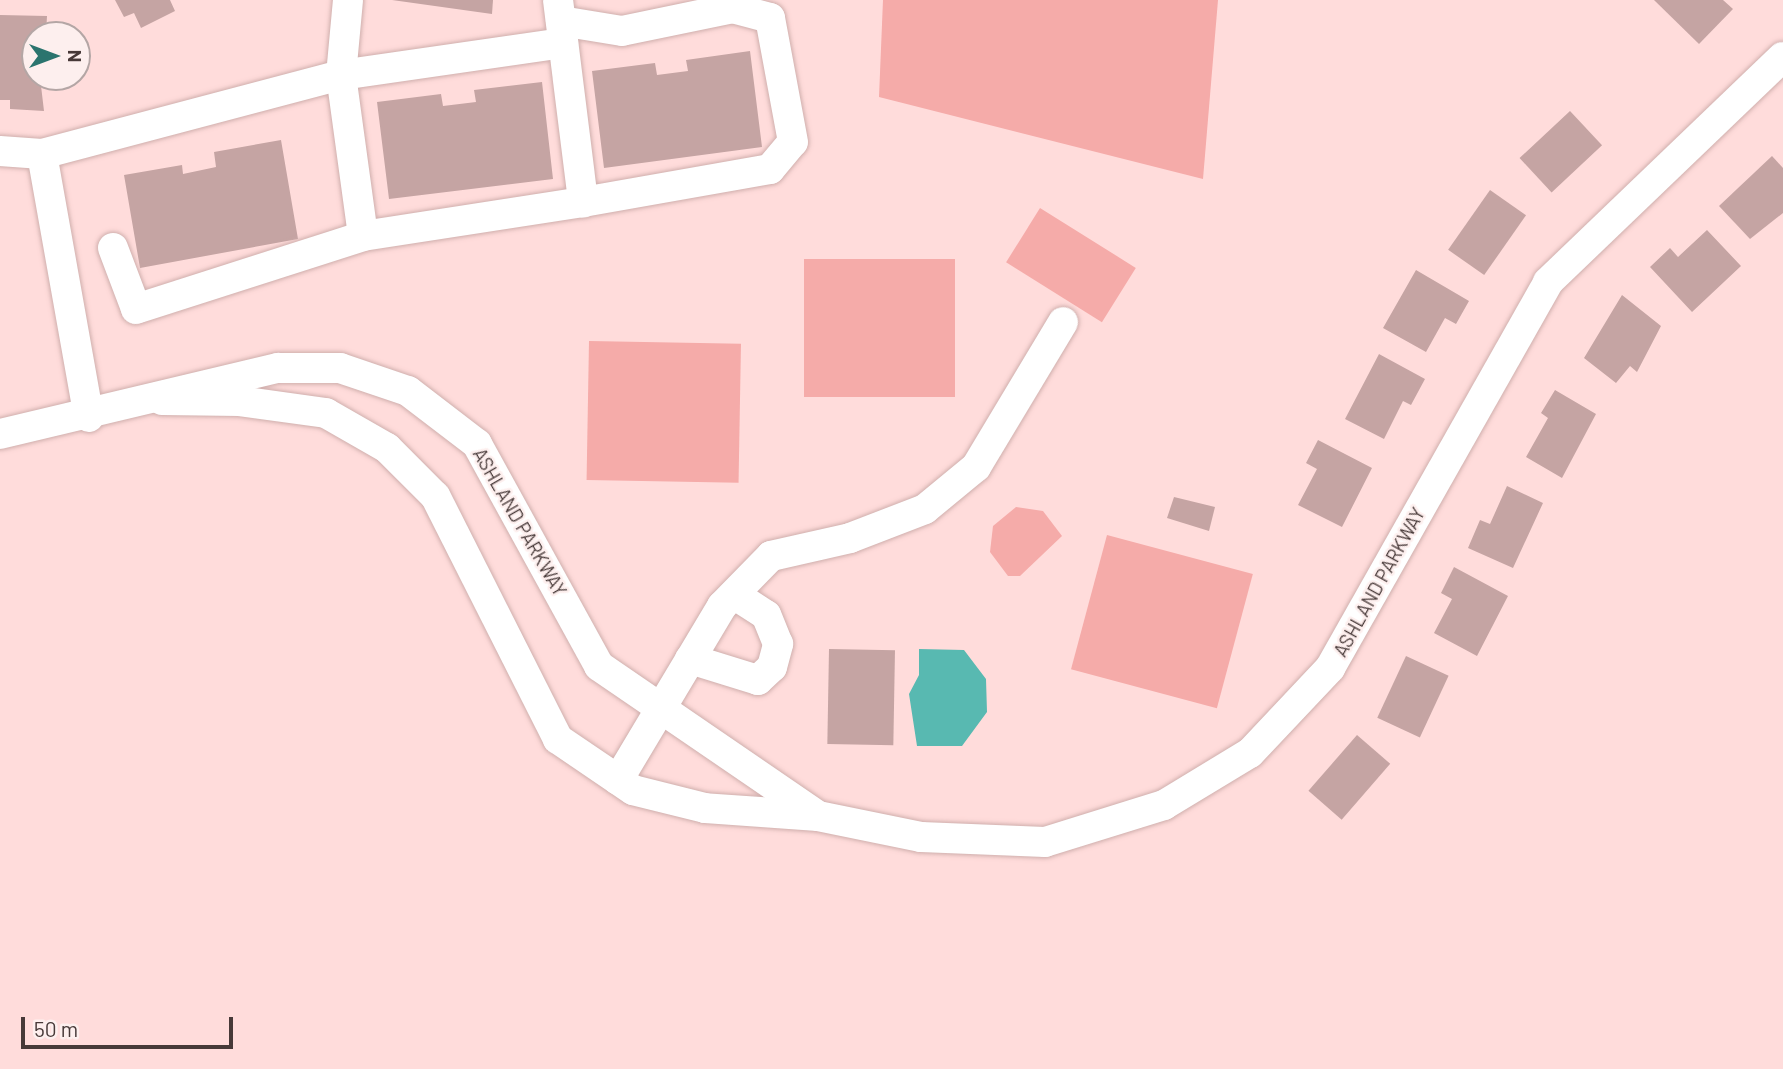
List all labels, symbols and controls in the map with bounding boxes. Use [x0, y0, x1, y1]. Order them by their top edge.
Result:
north arrow [21, 21, 91, 91]
text: N [64, 50, 87, 62]
street label: ASHLAND PARKWAY [468, 444, 572, 600]
street label: ASHLAND PARKWAY [1329, 503, 1429, 661]
scale bar [24, 1002, 236, 1046]
text: 50 m [34, 1016, 78, 1041]

